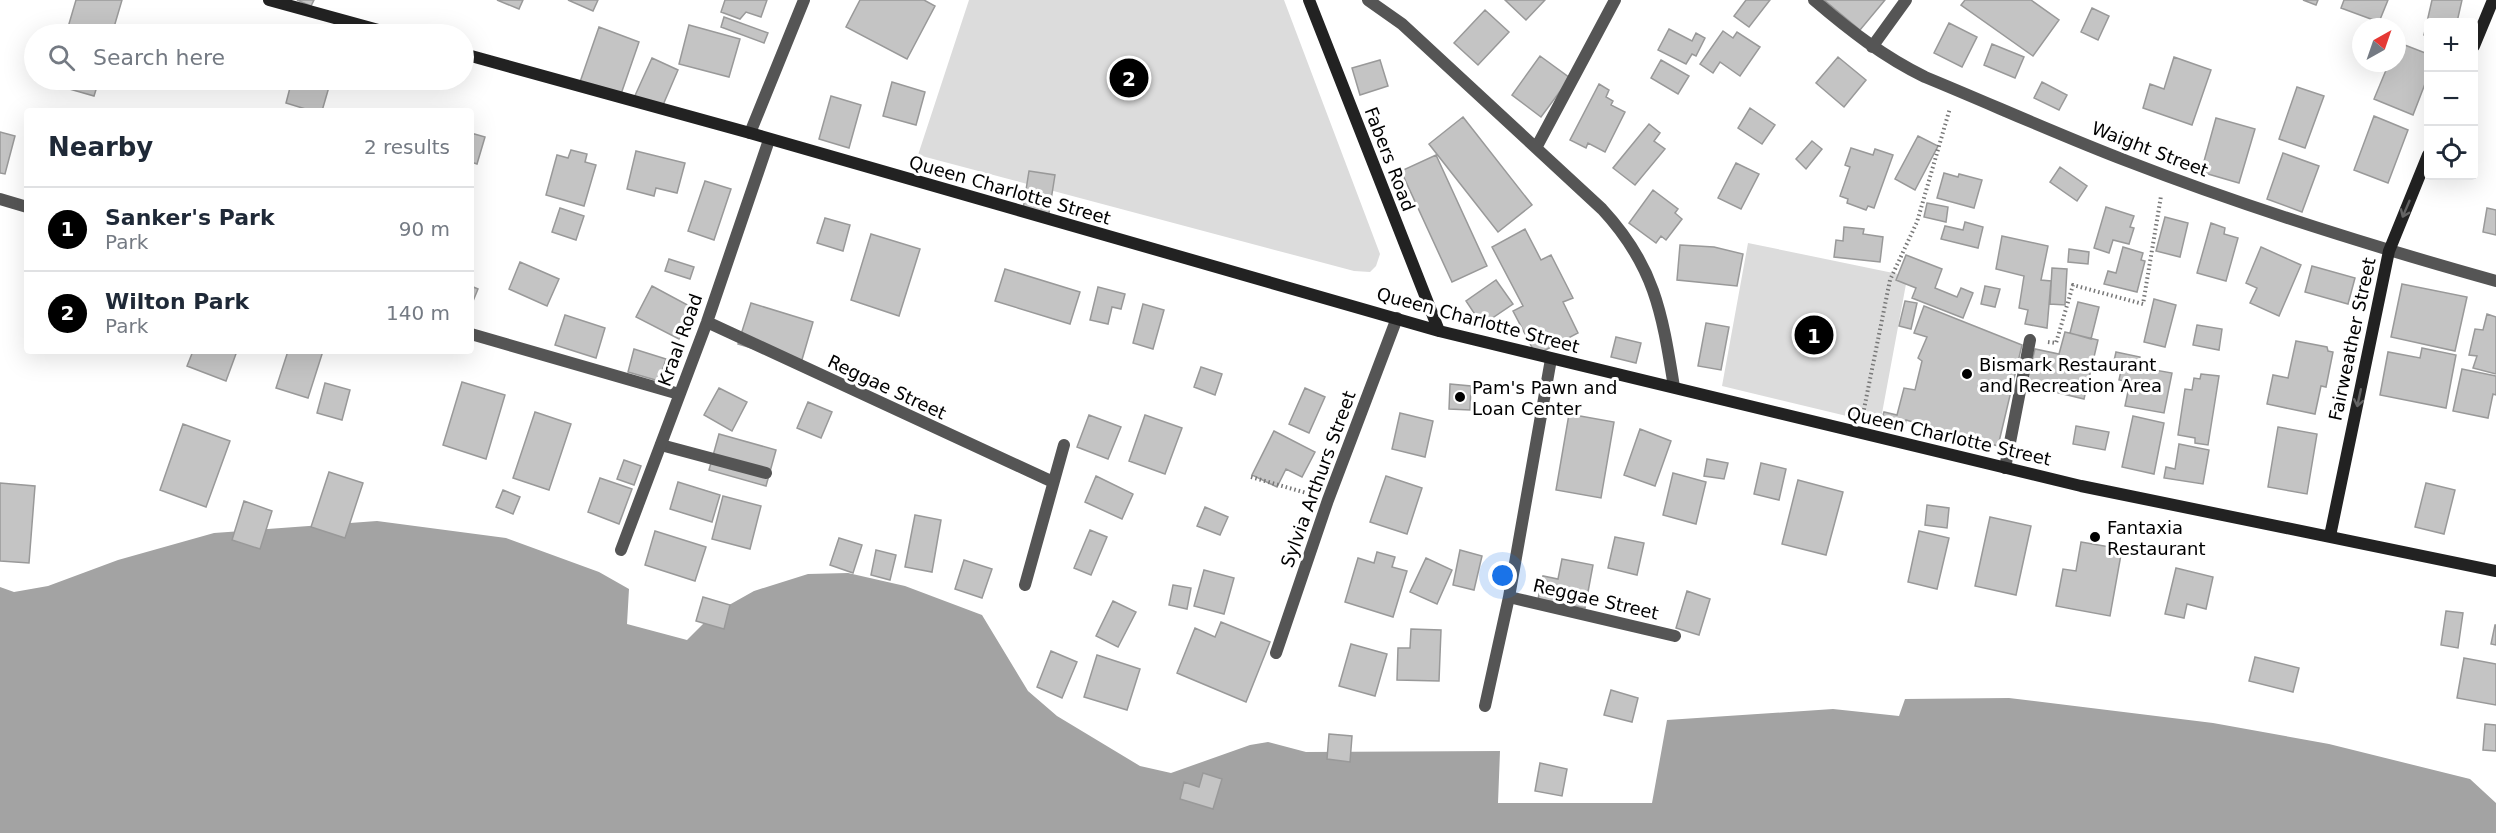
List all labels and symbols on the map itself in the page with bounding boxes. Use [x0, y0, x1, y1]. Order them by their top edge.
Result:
north arrow [2352, 18, 2406, 72]
pin: 2 [1110, 56, 1148, 100]
street label: Fabers Road [1361, 104, 1419, 214]
street label: Waight Street [2089, 117, 2211, 181]
street label: Queen Charlotte Street [907, 151, 1113, 229]
one-way arrow [2400, 199, 2411, 218]
street label: Fairweather Street [2324, 255, 2380, 423]
street label: Queen Charlotte Street [1374, 283, 1582, 357]
street label: Kraal Road [654, 291, 706, 389]
pin: 1 [1794, 312, 1834, 358]
street label: Reggae Street [824, 350, 950, 424]
place label: Bismark Restaurant and Recreation Area [1979, 354, 2162, 396]
marker: Bismark Restaurant and Recreation Area [1960, 367, 1974, 381]
place label: Pam's Pawn and Loan Center [1472, 377, 1617, 419]
one-way arrow [2353, 387, 2364, 407]
street label: Sylvia Arthurs Street [1276, 388, 1360, 570]
marker: Pam's Pawn and Loan Center [1453, 390, 1467, 404]
street label: Queen Charlotte Street [1845, 402, 2053, 470]
place label: Fantaxia Restaurant [2107, 517, 2206, 559]
marker: Fantaxia Restaurant [2088, 530, 2102, 544]
your location [1488, 561, 1517, 590]
street label: Reggae Street [1531, 574, 1661, 624]

